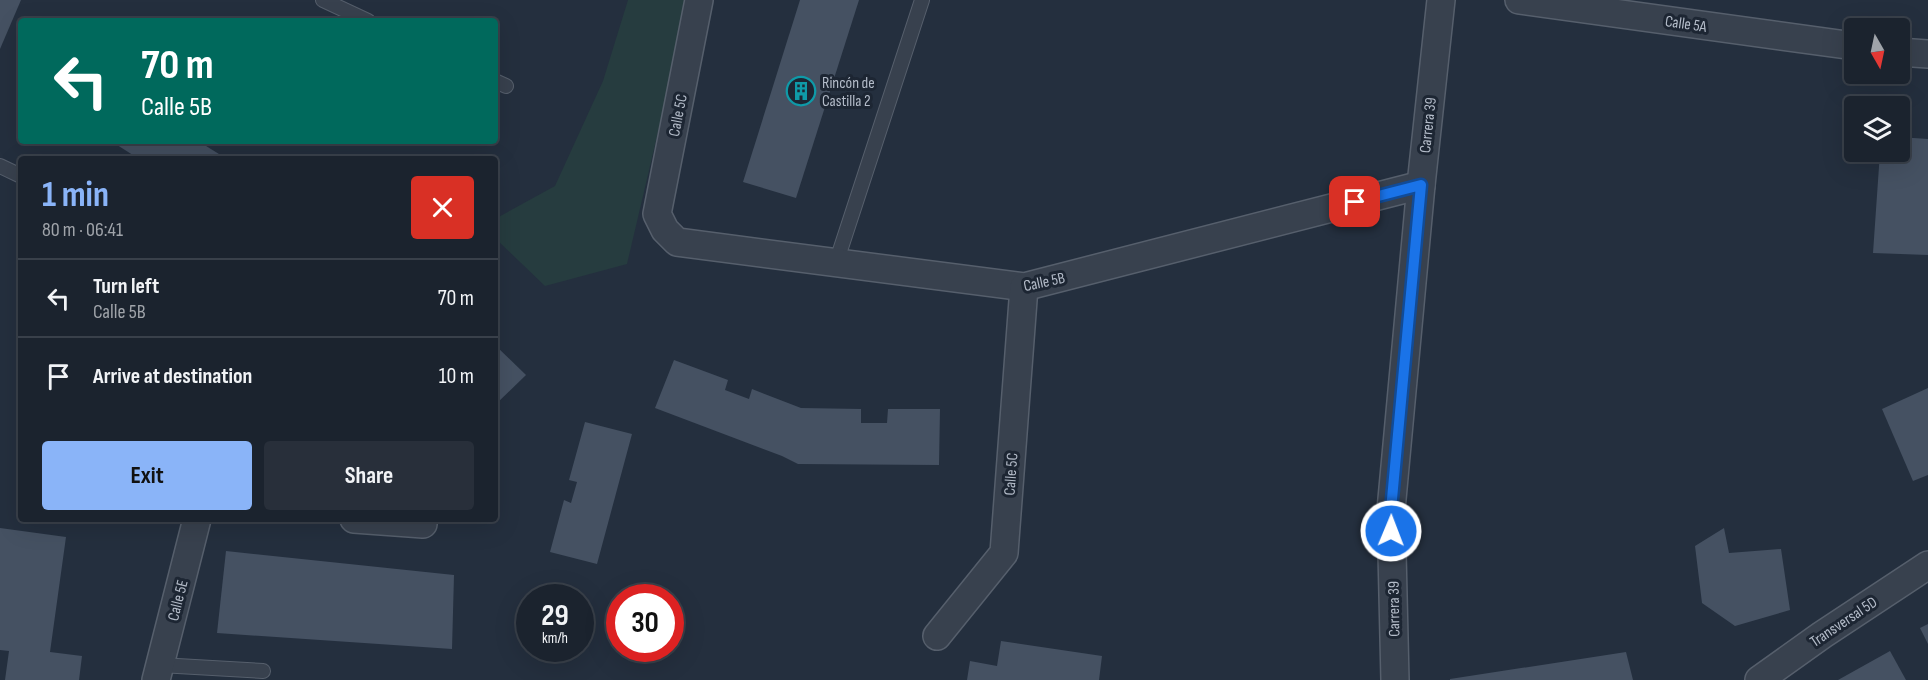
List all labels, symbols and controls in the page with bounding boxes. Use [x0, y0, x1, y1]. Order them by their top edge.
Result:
street label: Calle 5A [1664, 12, 1708, 37]
north arrow [1844, 18, 1910, 84]
map controls [1844, 18, 1910, 162]
text: 70 m [141, 40, 214, 91]
icon: left [42, 42, 120, 120]
place label: Rincón de Castilla 2 [822, 74, 875, 111]
building icon: Rincón de Castilla 2 [785, 75, 817, 107]
text: Calle 5B [141, 91, 212, 123]
street label: Calle 5C [665, 92, 692, 138]
street label: Carrera 39 [1416, 96, 1441, 154]
button: layers [1844, 96, 1910, 162]
text: 1 min [42, 174, 109, 217]
button: close [411, 176, 474, 239]
pin [1329, 176, 1380, 227]
icon: arrive [1338, 185, 1371, 218]
text: 80 m · 06:41 [42, 218, 123, 242]
street label: Calle 5B [1022, 269, 1067, 296]
text: Turn left [93, 273, 159, 300]
icon: left [42, 282, 75, 315]
text: 70 m [438, 285, 474, 312]
text: Calle 5B [93, 300, 146, 324]
icon: arrive [42, 360, 75, 393]
text: Arrive at destination [93, 363, 252, 390]
text: 10 m [439, 363, 474, 390]
button: Exit [42, 441, 252, 510]
button: Share [264, 441, 474, 510]
street label: Calle 5C [1001, 452, 1022, 496]
position arrow [1359, 499, 1423, 563]
street label: Calle 5E [164, 578, 193, 623]
street label: Carrera 39 [1385, 581, 1404, 637]
speed limit sign: 30 [606, 584, 684, 662]
street label: Transversal 5D [1807, 593, 1881, 652]
text: 29 [541, 598, 569, 634]
text: km/h [542, 629, 568, 648]

